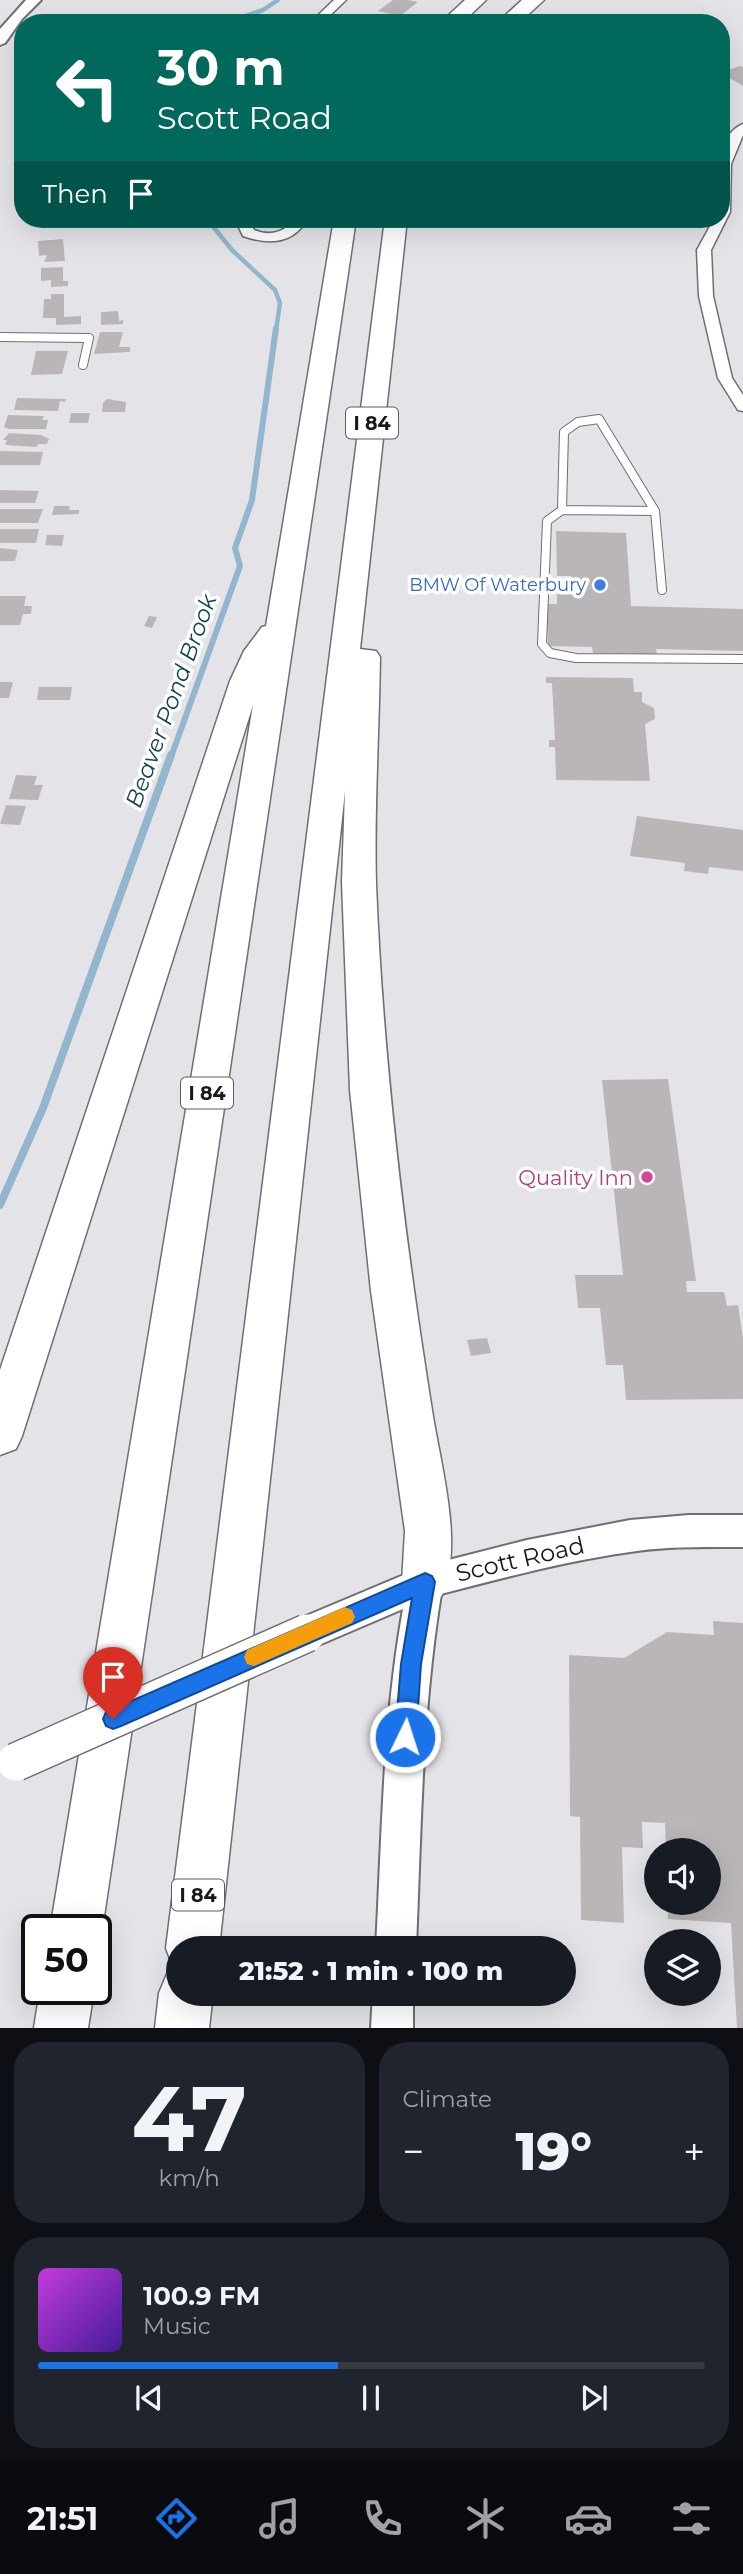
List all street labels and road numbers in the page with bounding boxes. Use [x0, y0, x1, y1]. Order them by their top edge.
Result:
road number: I 84 [346, 408, 398, 438]
road number: I 84 [181, 1078, 233, 1108]
street label: Scott Road [453, 1530, 587, 1588]
road number: I 84 [172, 1880, 224, 1910]

